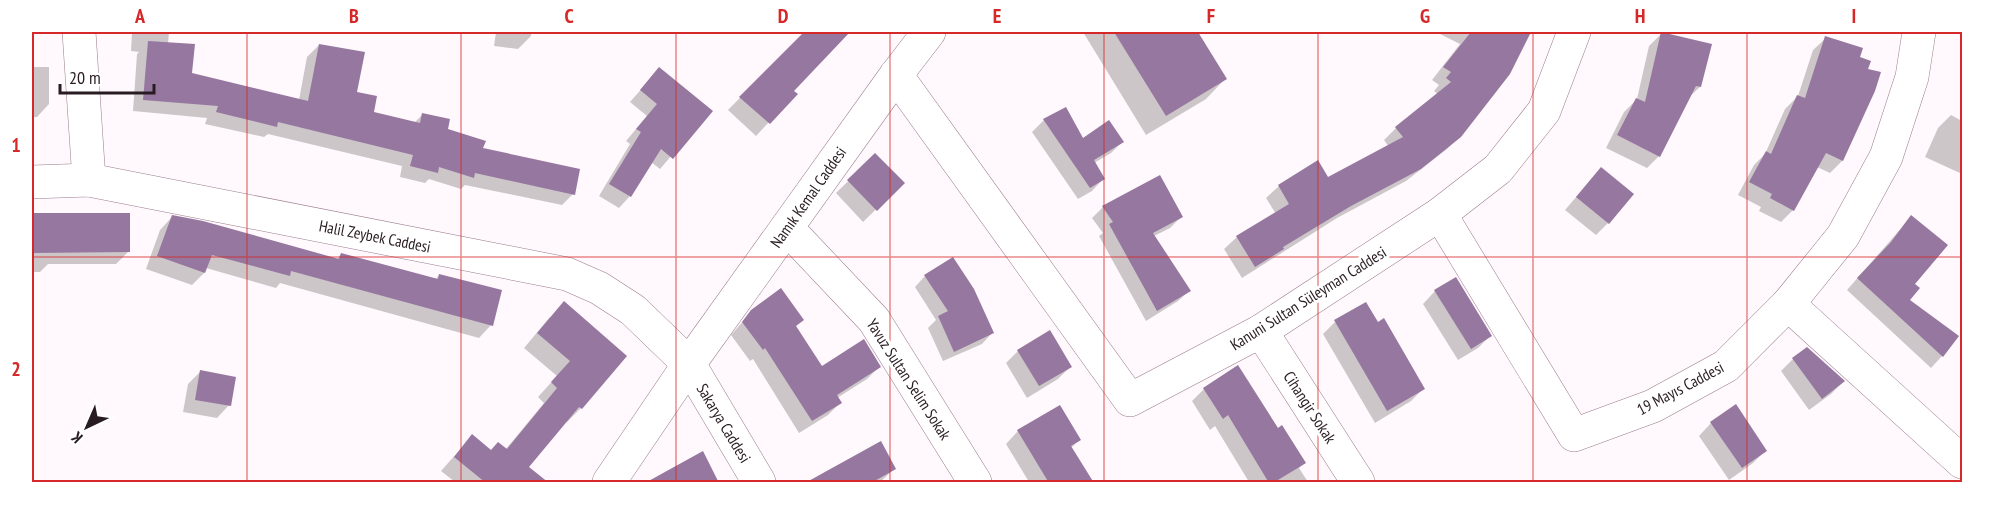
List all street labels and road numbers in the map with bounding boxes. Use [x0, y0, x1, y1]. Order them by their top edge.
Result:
street label: Namık Kemal Caddesi [766, 143, 850, 251]
street label: Halil Zeybek Caddesi [317, 215, 433, 257]
street label: Kanuni Sultan Süleyman Caddesi [1226, 242, 1390, 354]
street label: Yavuz Sultan Selim Sokak [862, 315, 956, 444]
street label: 19 Mayıs Caddesi [1633, 357, 1727, 419]
street label: Cihangir Sokak [1279, 367, 1341, 447]
street label: Sakarya Caddesi [693, 380, 755, 466]

